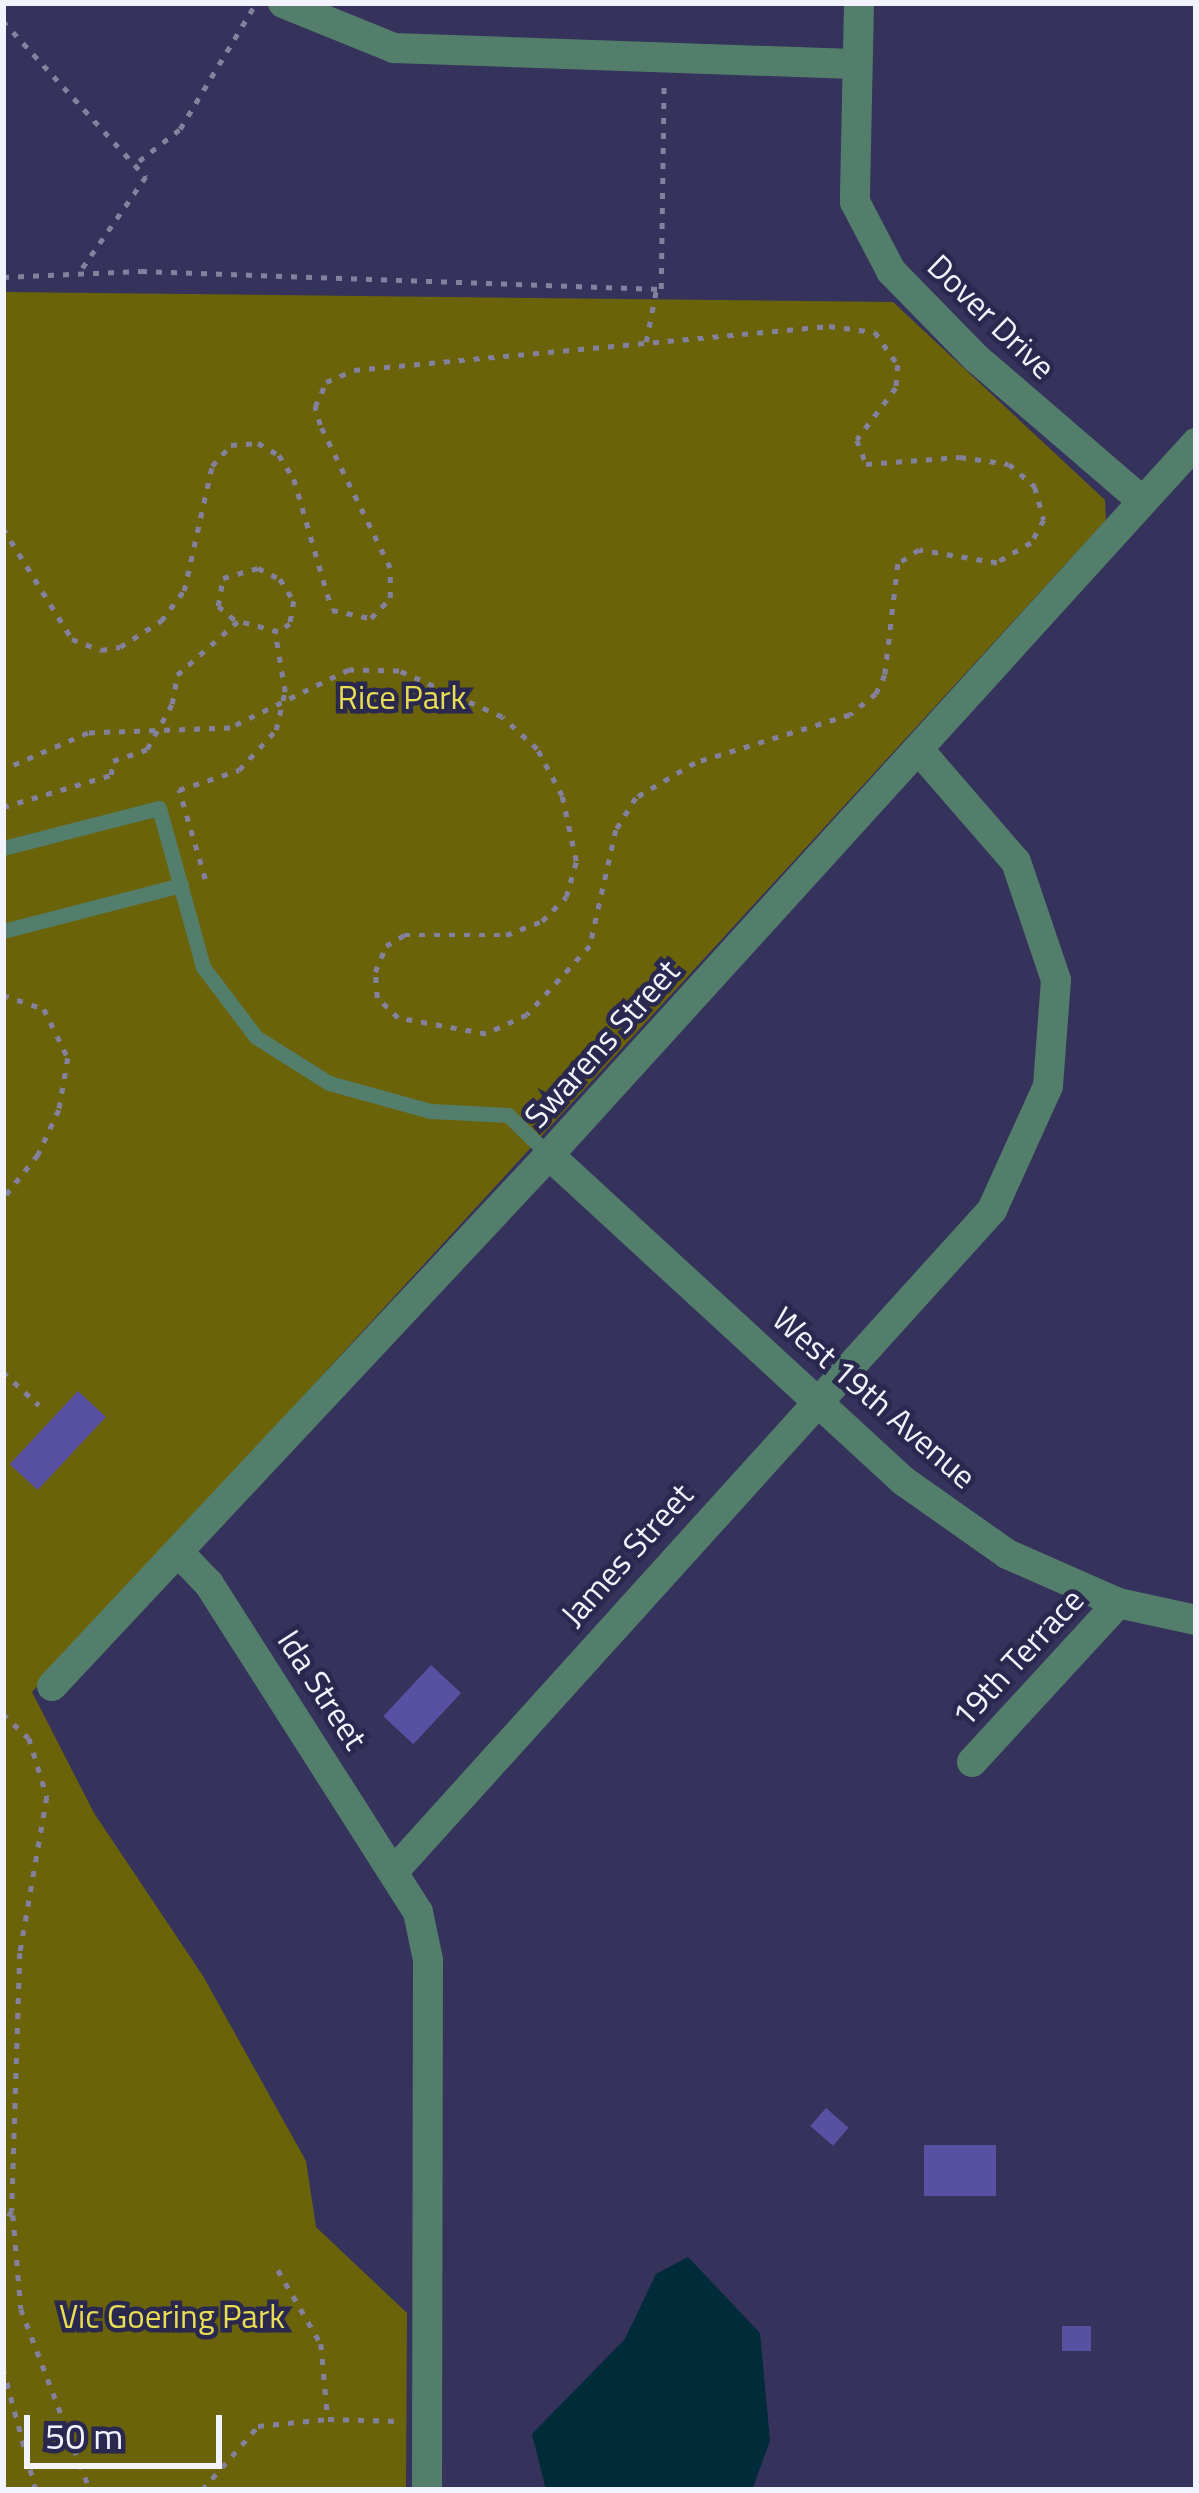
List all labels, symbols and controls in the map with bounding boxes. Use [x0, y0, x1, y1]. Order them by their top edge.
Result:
street label: Dover Drive [919, 247, 1063, 387]
park label: Rice Park [338, 678, 466, 718]
street label: Swarens Street [516, 952, 688, 1136]
street label: West 19th Avenue [764, 1299, 984, 1497]
street label: James Street [553, 1476, 701, 1634]
street label: 19th Terrace [944, 1581, 1092, 1735]
street label: Ida Street [269, 1623, 375, 1757]
park label: Vic Goering Park [59, 2297, 285, 2337]
scale bar [30, 2391, 228, 2465]
text: 50 m [45, 2408, 123, 2463]

